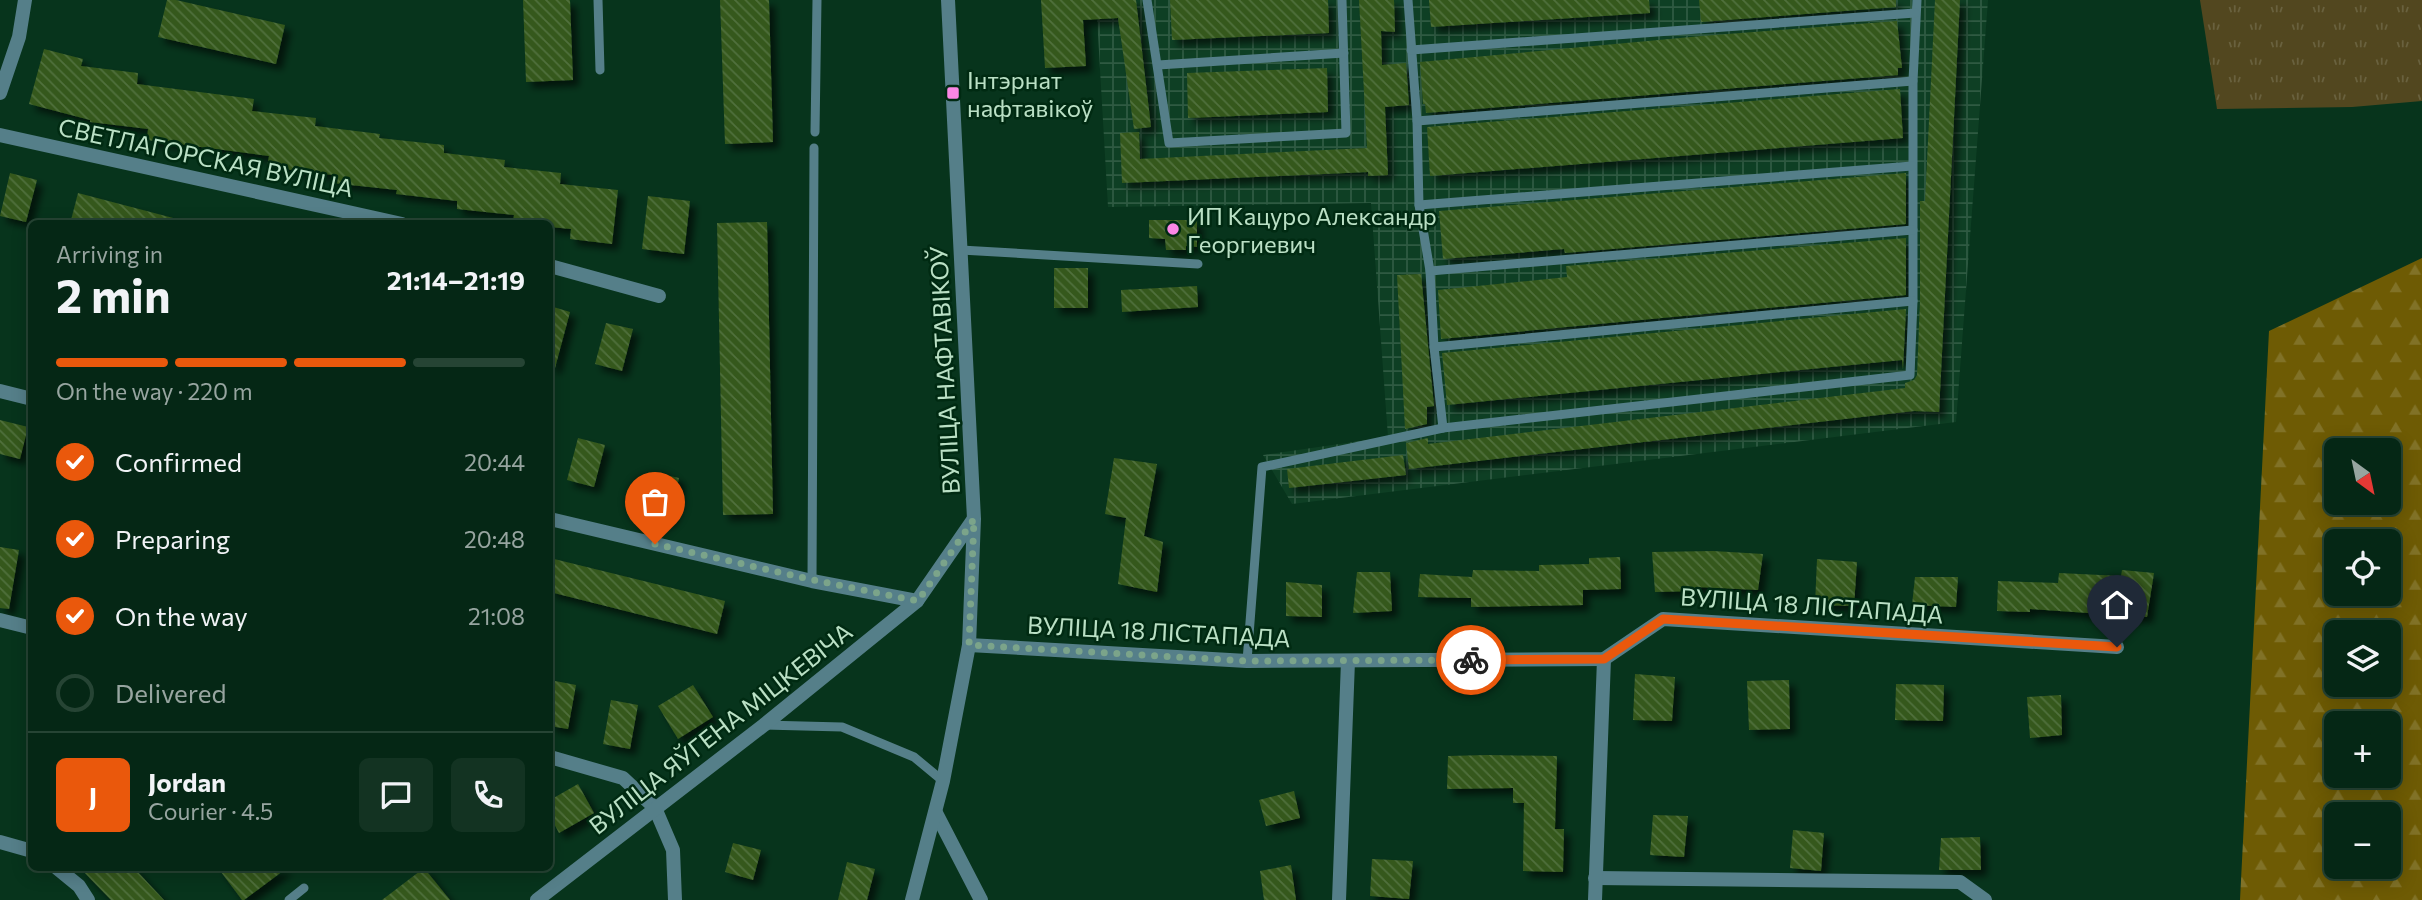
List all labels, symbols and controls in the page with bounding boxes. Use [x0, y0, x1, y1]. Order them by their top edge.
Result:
place label: Інтэрнат нафтавікоў [967, 65, 1093, 122]
marker: Інтэрнат нафтавікоў [945, 85, 961, 101]
street label: СВЕТЛАГОРСКАЯ ВУЛІЦА [56, 112, 356, 202]
place label: ИП Кацуро Александр Георгиевич [1187, 201, 1437, 258]
marker: ИП Кацуро Александр Георгиевич [1165, 221, 1181, 237]
text: Arriving in [56, 240, 163, 268]
street label: ВУЛІЦА НАФТАВІКОЎ [923, 245, 965, 495]
text: 21:14–21:19 [387, 264, 525, 295]
text: 2 min [56, 266, 171, 322]
text: On the way · 220 m [56, 377, 253, 405]
north arrow [2324, 438, 2401, 514]
map controls [2324, 438, 2401, 879]
icon: check [56, 443, 94, 481]
text: Confirmed [115, 446, 242, 477]
text: 20:44 [464, 448, 525, 476]
pin [625, 472, 685, 544]
icon: bag [636, 483, 674, 521]
icon: check [56, 520, 94, 558]
text: Preparing [115, 523, 230, 554]
text: 20:48 [464, 525, 525, 553]
button: locate [2324, 529, 2401, 606]
pin [2087, 575, 2147, 647]
street label: ВУЛІЦА 18 ЛІСТАПАДА [1679, 581, 1945, 629]
icon: home [2098, 586, 2136, 624]
icon: check [56, 597, 94, 635]
text: On the way [115, 600, 248, 631]
text: 21:08 [468, 602, 525, 630]
street label: ВУЛІЦА 18 ЛІСТАПАДА [1027, 610, 1291, 652]
street label: ВУЛІЦА ЯЎГЕНА МІЦКЕВІЧА [583, 616, 857, 840]
button: layers [2324, 620, 2401, 697]
courier [1436, 625, 1506, 695]
icon: bike [1452, 641, 1490, 679]
text: Delivered [115, 677, 226, 708]
button: + [2324, 711, 2401, 788]
button: chat [359, 758, 433, 832]
button: phone [451, 758, 525, 832]
text: Jordan [148, 766, 226, 797]
text: J [89, 780, 97, 811]
text: Courier · 4.5 [148, 797, 273, 825]
button: − [2324, 802, 2401, 879]

